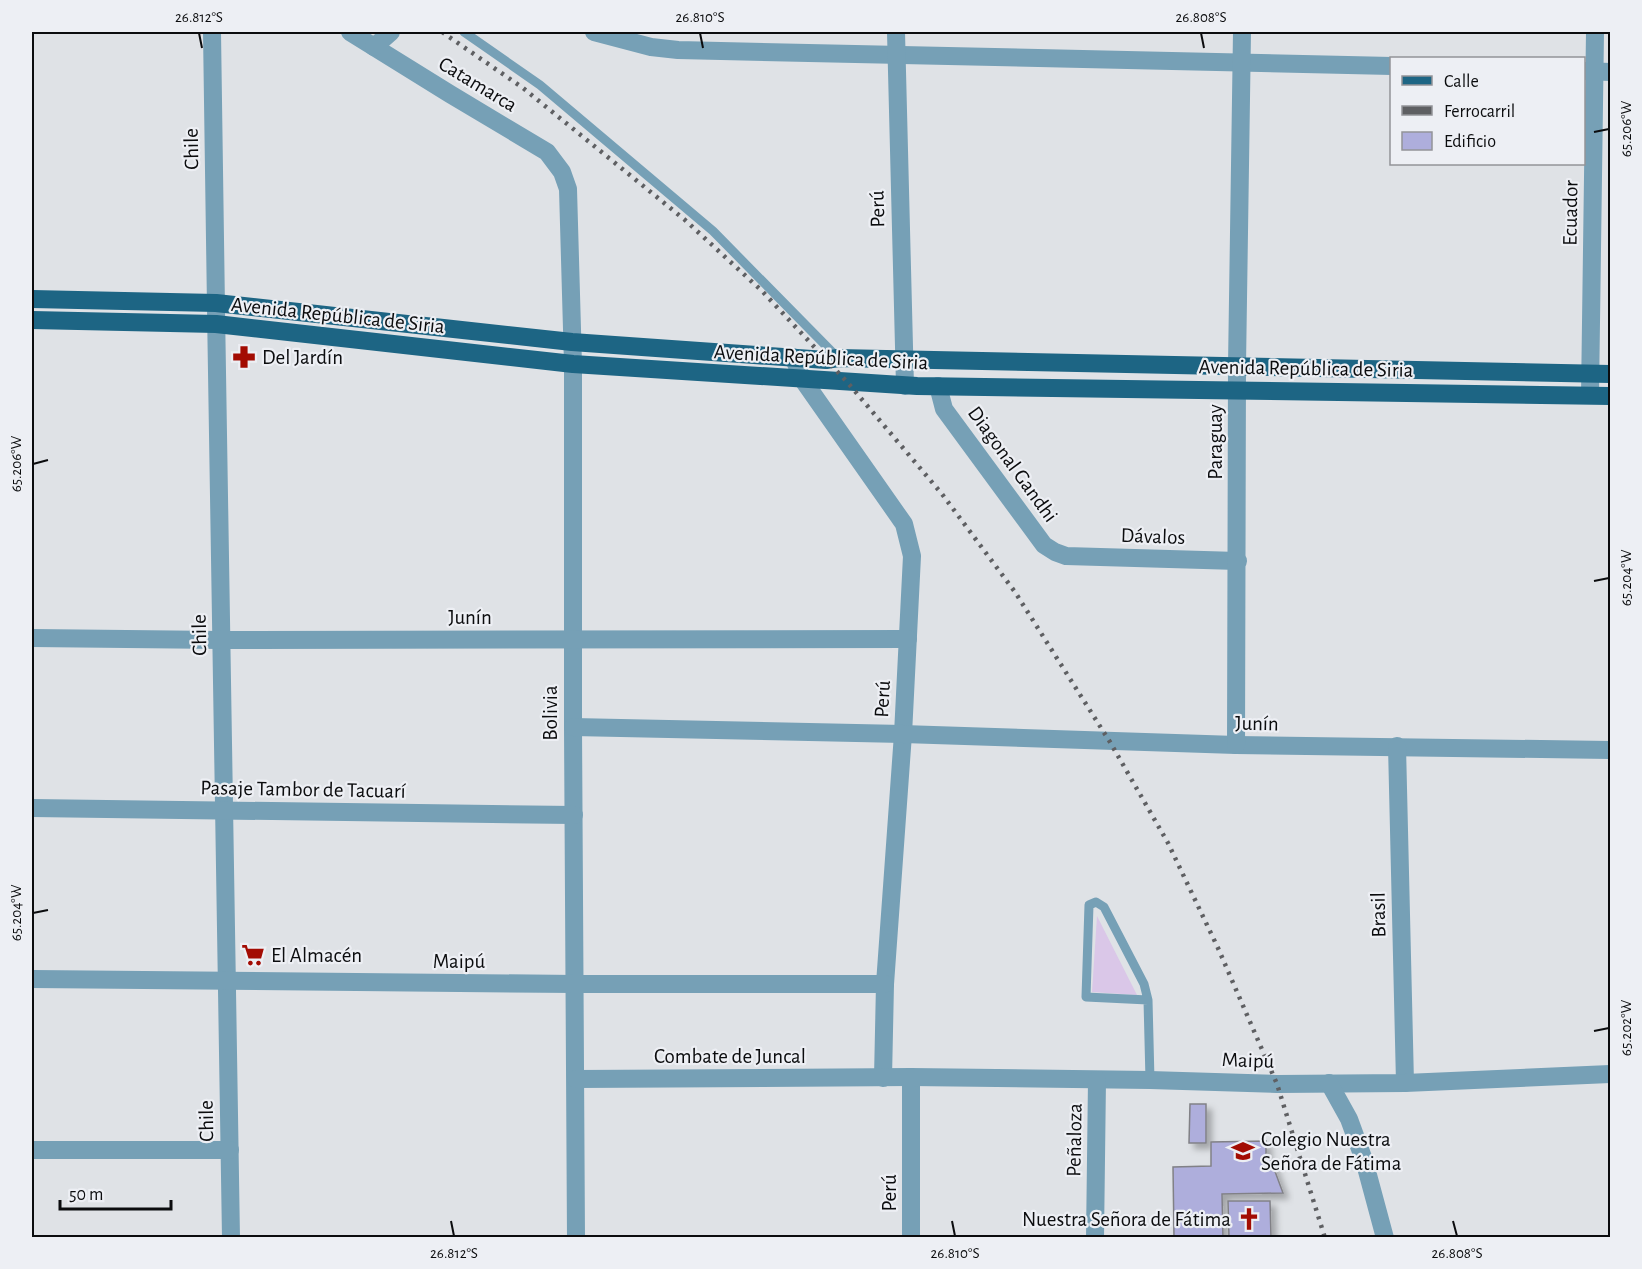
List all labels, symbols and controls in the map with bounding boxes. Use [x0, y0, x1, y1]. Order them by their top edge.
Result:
text: 26.812°S [175, 10, 223, 25]
text: 26.810°S [676, 10, 724, 25]
text: 26.808°S [1176, 10, 1226, 25]
street label: Catamarca [435, 53, 521, 116]
legend [1390, 57, 1585, 165]
text: Calle [1444, 73, 1479, 91]
text: 65.206°W [1619, 100, 1634, 157]
text: Ferrocarril [1444, 103, 1515, 121]
street label: Chile [181, 128, 202, 170]
text: Edificio [1444, 133, 1496, 151]
street label: Ecuador [1559, 180, 1582, 246]
street label: Perú [867, 190, 888, 228]
street label: Avenida República de Siria [230, 294, 446, 337]
street label: Avenida República de Siria [713, 341, 929, 374]
pharmacy icon: Del Jardín [231, 344, 257, 370]
place label: Del Jardín [262, 347, 343, 368]
street label: Avenida República de Siria [1199, 356, 1414, 381]
street label: Diagonal Gandhi [964, 403, 1061, 526]
street label: Paraguay [1205, 404, 1226, 480]
text: 65.206°W [9, 435, 24, 492]
street label: Dávalos [1120, 525, 1186, 548]
text: 65.204°W [1619, 549, 1634, 606]
street label: Junín [448, 607, 492, 628]
street label: Chile [189, 614, 210, 656]
street label: Perú [871, 680, 894, 718]
street label: Bolivia [540, 685, 561, 741]
street label: Junín [1235, 713, 1279, 734]
street label: Pasaje Tambor de Tacuarí [200, 777, 407, 802]
text: 65.204°W [9, 884, 24, 941]
street label: Brasil [1368, 892, 1389, 938]
supermarket icon: El Almacén [240, 942, 266, 968]
place label: El Almacén [271, 945, 362, 966]
street label: Maipú [433, 951, 486, 972]
text: 65.202°W [1619, 999, 1634, 1056]
street label: Combate de Juncal [654, 1046, 806, 1067]
street label: Maipú [1221, 1049, 1275, 1072]
street label: Chile [196, 1100, 217, 1142]
street label: Peñaloza [1063, 1103, 1086, 1177]
place label: Colegio Nuestra Señora de Fátima [1261, 1129, 1402, 1174]
school or university icon: Colegio Nuestra Señora de Fátima [1230, 1138, 1256, 1164]
scale bar [60, 1173, 171, 1211]
street label: Perú [879, 1174, 900, 1212]
text: 50 m [69, 1186, 103, 1204]
church icon: Nuestra Señora de Fátima [1236, 1206, 1262, 1232]
place label: Nuestra Señora de Fátima [1022, 1209, 1231, 1230]
text: 26.812°S [430, 1246, 478, 1261]
text: 26.810°S [931, 1246, 979, 1261]
text: 26.808°S [1432, 1246, 1482, 1261]

